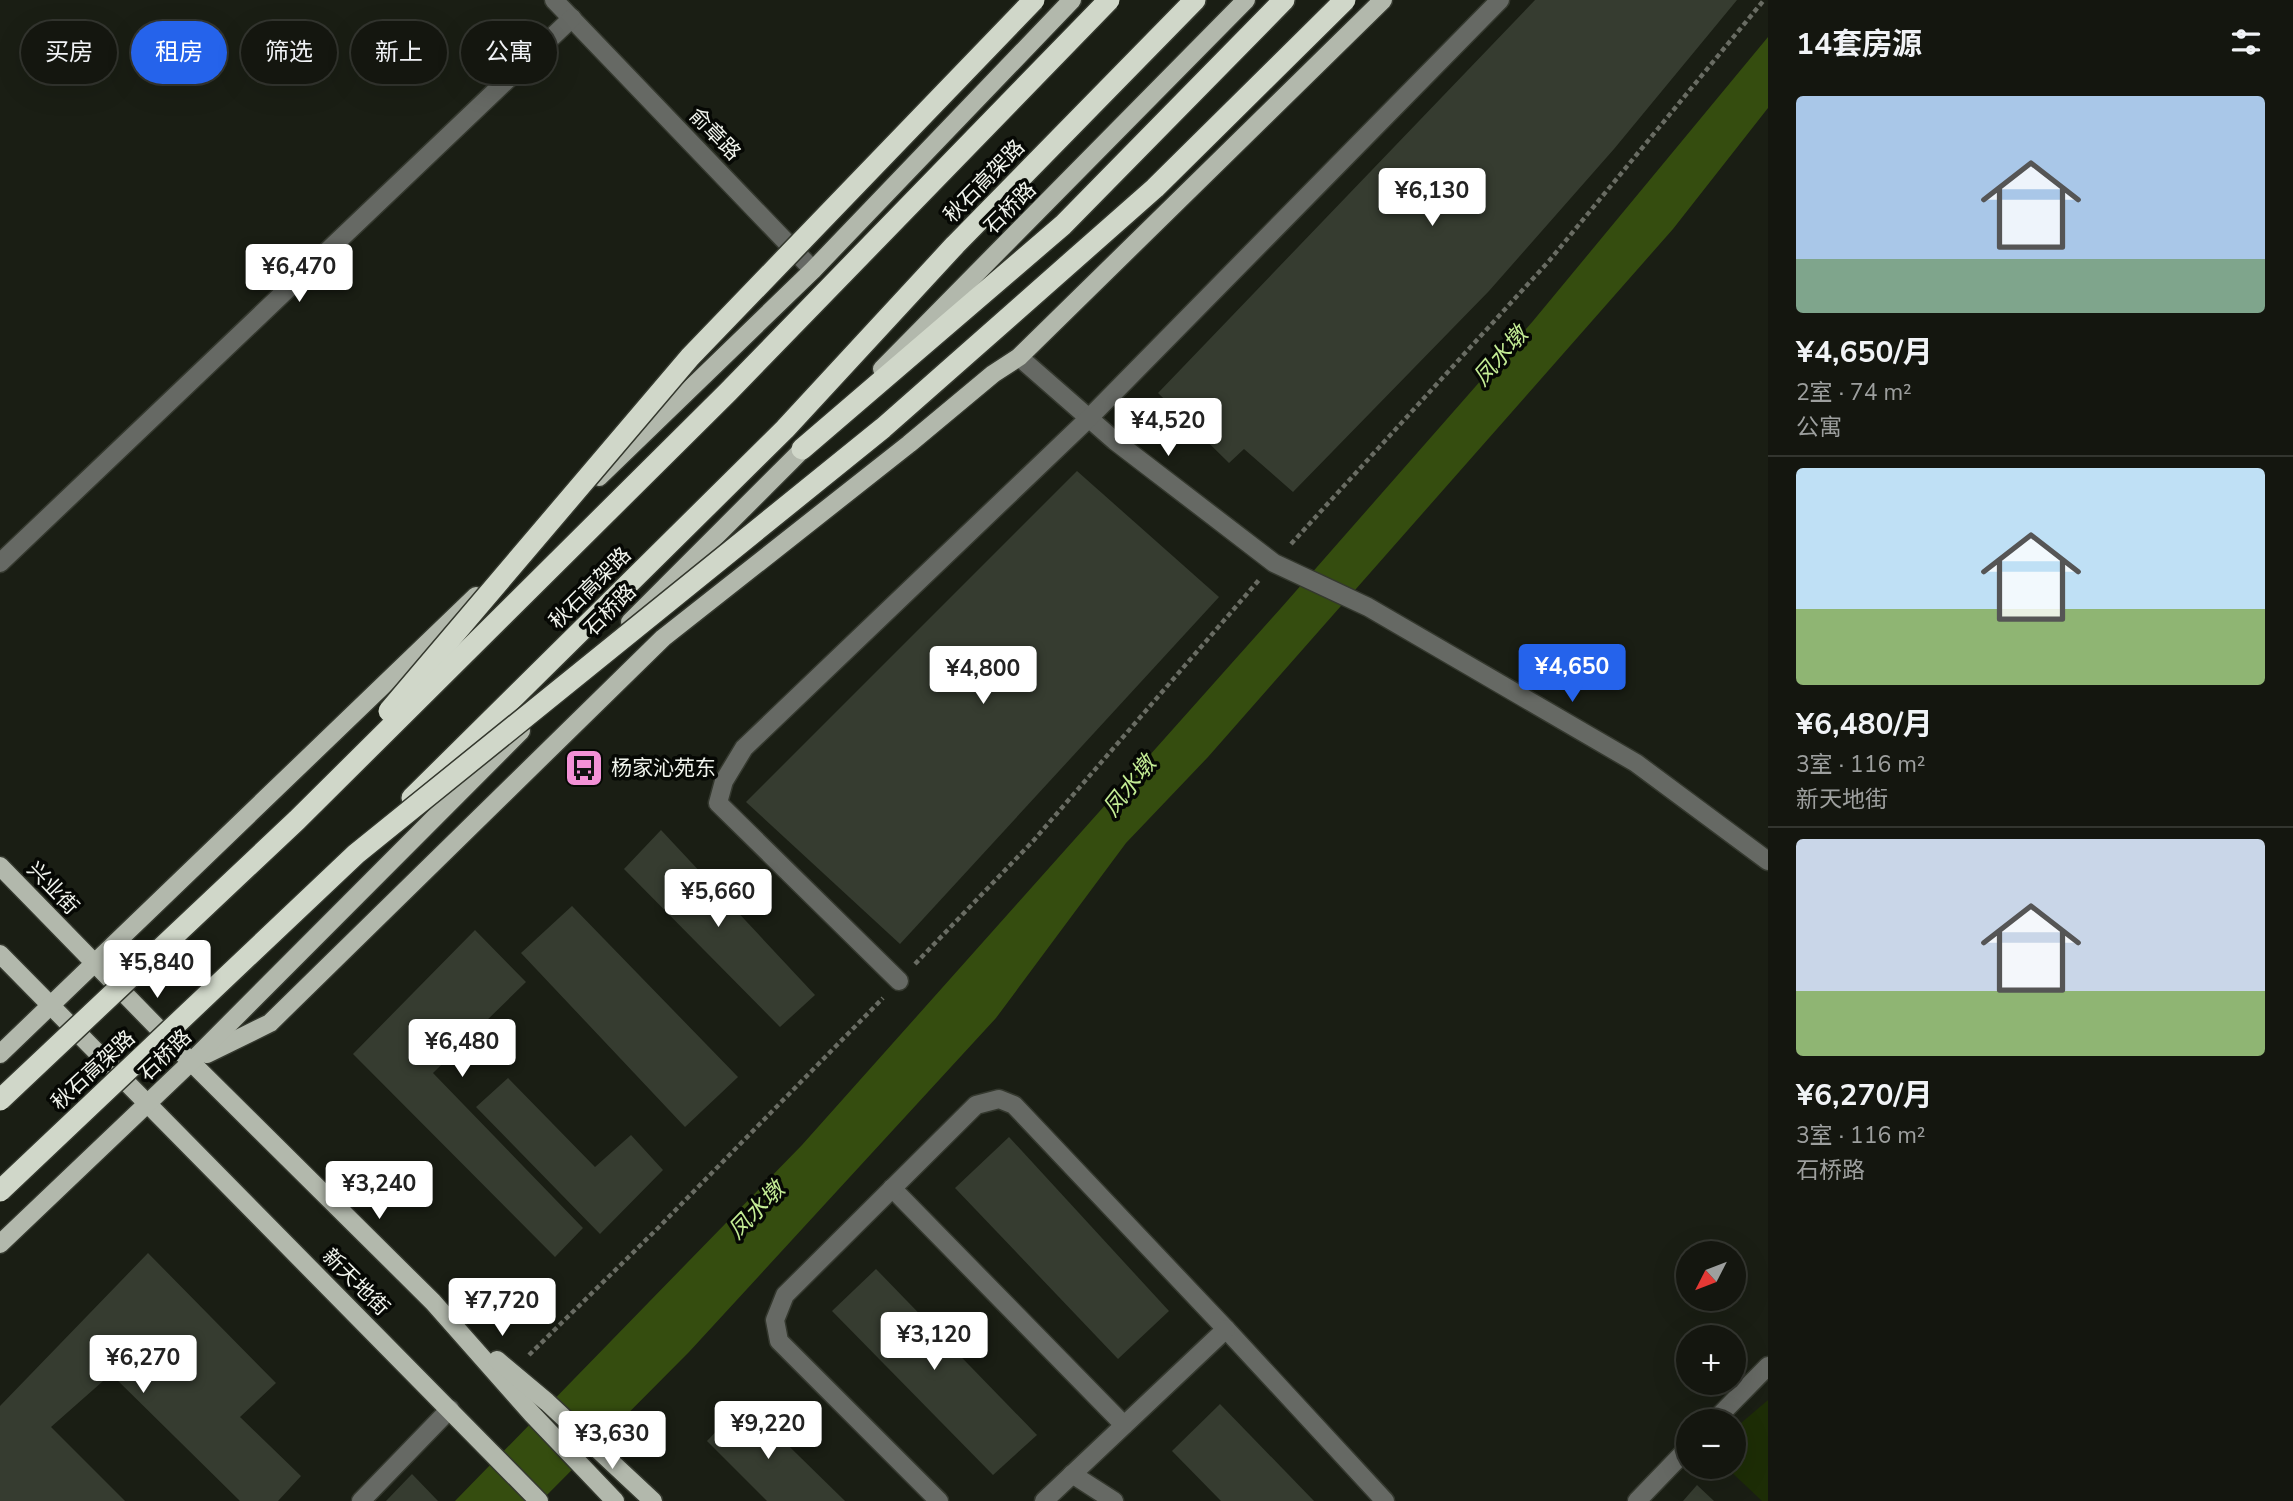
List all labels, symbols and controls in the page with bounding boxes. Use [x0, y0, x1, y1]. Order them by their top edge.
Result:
chip: 买房 [21, 21, 117, 84]
chip: 租房 [131, 21, 227, 84]
chip: 筛选 [241, 21, 337, 84]
chip: 新上 [351, 21, 447, 84]
chip: 公寓 [461, 21, 557, 84]
icon: filters [2227, 23, 2265, 61]
text: 14套房源 [1796, 24, 1922, 65]
street label: 俞章路 [683, 102, 747, 166]
street label: 秋石高架路 [937, 134, 1031, 228]
icon: home [1968, 142, 2094, 268]
pin: ¥6,130 [1375, 168, 1489, 228]
text: ¥6,130 [1395, 175, 1469, 206]
street label: 石桥路 [978, 176, 1042, 240]
pin: ¥6,470 [242, 244, 356, 304]
text: ¥6,470 [262, 251, 336, 282]
water label: 凤水墩 [1466, 318, 1537, 393]
text: ¥4,650/月 [1796, 332, 1933, 373]
text: 2室 · 74 m² [1796, 377, 1912, 408]
pin: ¥4,520 [1111, 398, 1225, 458]
text: ¥4,520 [1131, 405, 1205, 436]
text: 公寓 [1796, 412, 1842, 443]
icon: home [1968, 514, 2094, 640]
street label: 秋石高架路 [543, 541, 637, 635]
street label: 石桥路 [578, 578, 642, 642]
pin: ¥4,650 [1515, 644, 1629, 704]
pin: ¥4,800 [926, 646, 1040, 706]
text: ¥4,650 [1535, 651, 1609, 682]
text: ¥4,800 [946, 653, 1020, 684]
text: ¥6,480/月 [1796, 704, 1933, 745]
bus stop icon: 杨家沁苑东 [563, 747, 605, 789]
water label: 凤水墩 [1096, 747, 1165, 823]
text: 3室 · 116 m² [1796, 749, 1926, 780]
place label: 杨家沁苑东 [611, 754, 716, 782]
text: 新天地街 [1796, 784, 1888, 815]
street label: 兴业街 [21, 856, 85, 920]
pin: ¥5,660 [661, 870, 775, 929]
text: ¥5,660 [681, 876, 755, 907]
icon: home [1968, 885, 2094, 1011]
pin: ¥5,840 [100, 940, 214, 1000]
text: ¥5,840 [120, 947, 194, 978]
pin: ¥6,480 [405, 1020, 519, 1079]
street label: 石桥路 [133, 1023, 197, 1087]
street label: 秋石高架路 [45, 1024, 141, 1116]
text: ¥6,480 [425, 1026, 499, 1057]
text: ¥6,270/月 [1796, 1075, 1933, 1116]
text: 3室 · 116 m² [1796, 1120, 1926, 1151]
text: 石桥路 [1796, 1155, 1865, 1186]
pin: ¥3,240 [322, 1162, 436, 1221]
text: ¥3,240 [342, 1168, 416, 1199]
water label: 凤水墩 [721, 1173, 794, 1246]
north arrow [1676, 1241, 1746, 1311]
map controls [1676, 1241, 1746, 1479]
street label: 新天地街 [316, 1242, 396, 1322]
pin: ¥7,720 [445, 1278, 559, 1338]
text: ¥7,720 [465, 1285, 539, 1316]
pin: ¥3,120 [877, 1312, 991, 1372]
text: ¥3,120 [897, 1319, 971, 1350]
button: + [1676, 1325, 1746, 1395]
pin: ¥6,270 [86, 1336, 200, 1395]
text: ¥6,270 [106, 1342, 180, 1373]
pin: ¥9,220 [711, 1402, 825, 1461]
text: ¥9,220 [731, 1408, 805, 1439]
button: − [1676, 1409, 1746, 1479]
pin: ¥3,630 [555, 1412, 669, 1471]
text: ¥3,630 [575, 1418, 649, 1449]

